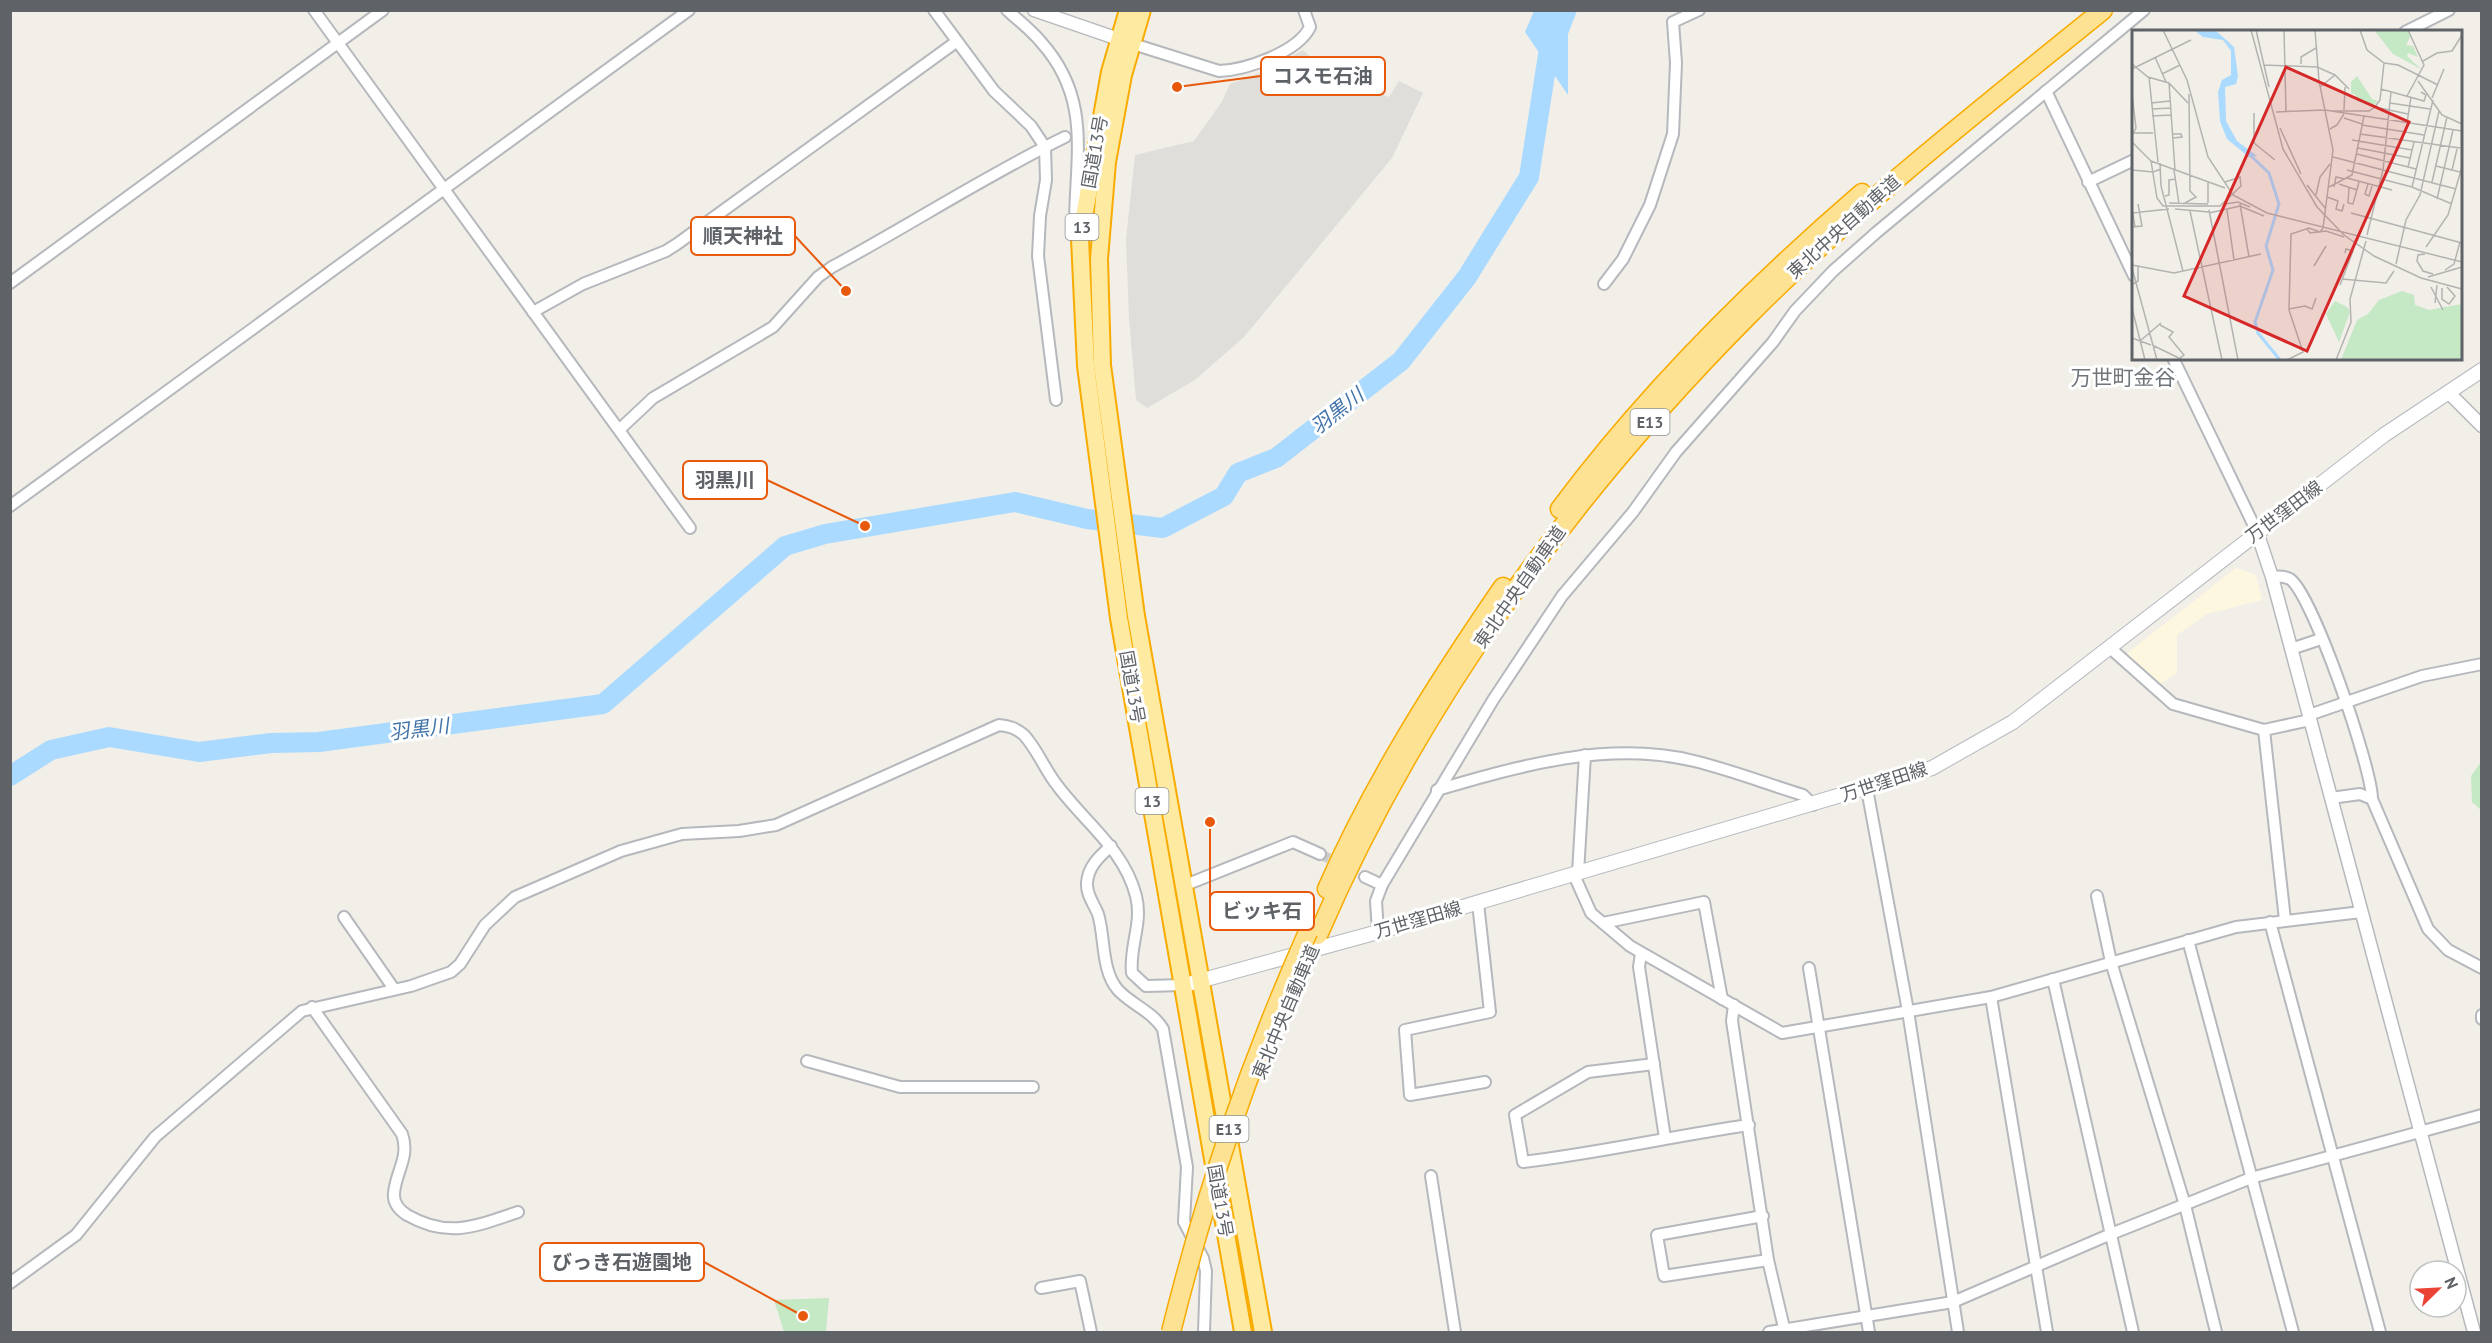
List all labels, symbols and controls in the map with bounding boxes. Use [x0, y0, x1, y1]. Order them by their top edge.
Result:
inset map [2132, 30, 2462, 360]
callout: コスモ石油 [1261, 57, 1385, 95]
text: コスモ石油 [1273, 63, 1373, 89]
street label: 国道13号 [1077, 114, 1112, 190]
street label: 東北中央自動車道 [1782, 170, 1905, 283]
road number: 13 [1066, 214, 1098, 240]
callout: 順天神社 [691, 217, 795, 255]
text: 順天神社 [703, 223, 783, 249]
district label: 万世町金谷 [2071, 364, 2176, 391]
water label: 羽黒川 [1305, 381, 1370, 440]
road number: E13 [1630, 409, 1670, 435]
callout: 羽黒川 [683, 461, 767, 499]
text: 羽黒川 [695, 467, 755, 493]
street label: 万世窪田線 [2241, 475, 2327, 548]
street label: 東北中央自動車道 [1469, 521, 1570, 652]
street label: 国道13号 [1115, 649, 1150, 725]
water label: 羽黒川 [388, 712, 452, 746]
street label: 万世窪田線 [1837, 757, 1930, 806]
road number: 13 [1136, 788, 1168, 814]
callout: ビッキ石 [1210, 892, 1314, 930]
street label: 万世窪田線 [1371, 896, 1464, 943]
text: ビッキ石 [1222, 898, 1302, 924]
street label: 東北中央自動車道 [1247, 941, 1324, 1083]
road number: E13 [1210, 1116, 1248, 1142]
street label: 国道13号 [1203, 1163, 1238, 1239]
callout: びっき石遊園地 [540, 1243, 704, 1281]
text: びっき石遊園地 [552, 1249, 692, 1275]
north arrow [2408, 1259, 2468, 1319]
text: N [2440, 1274, 2463, 1292]

